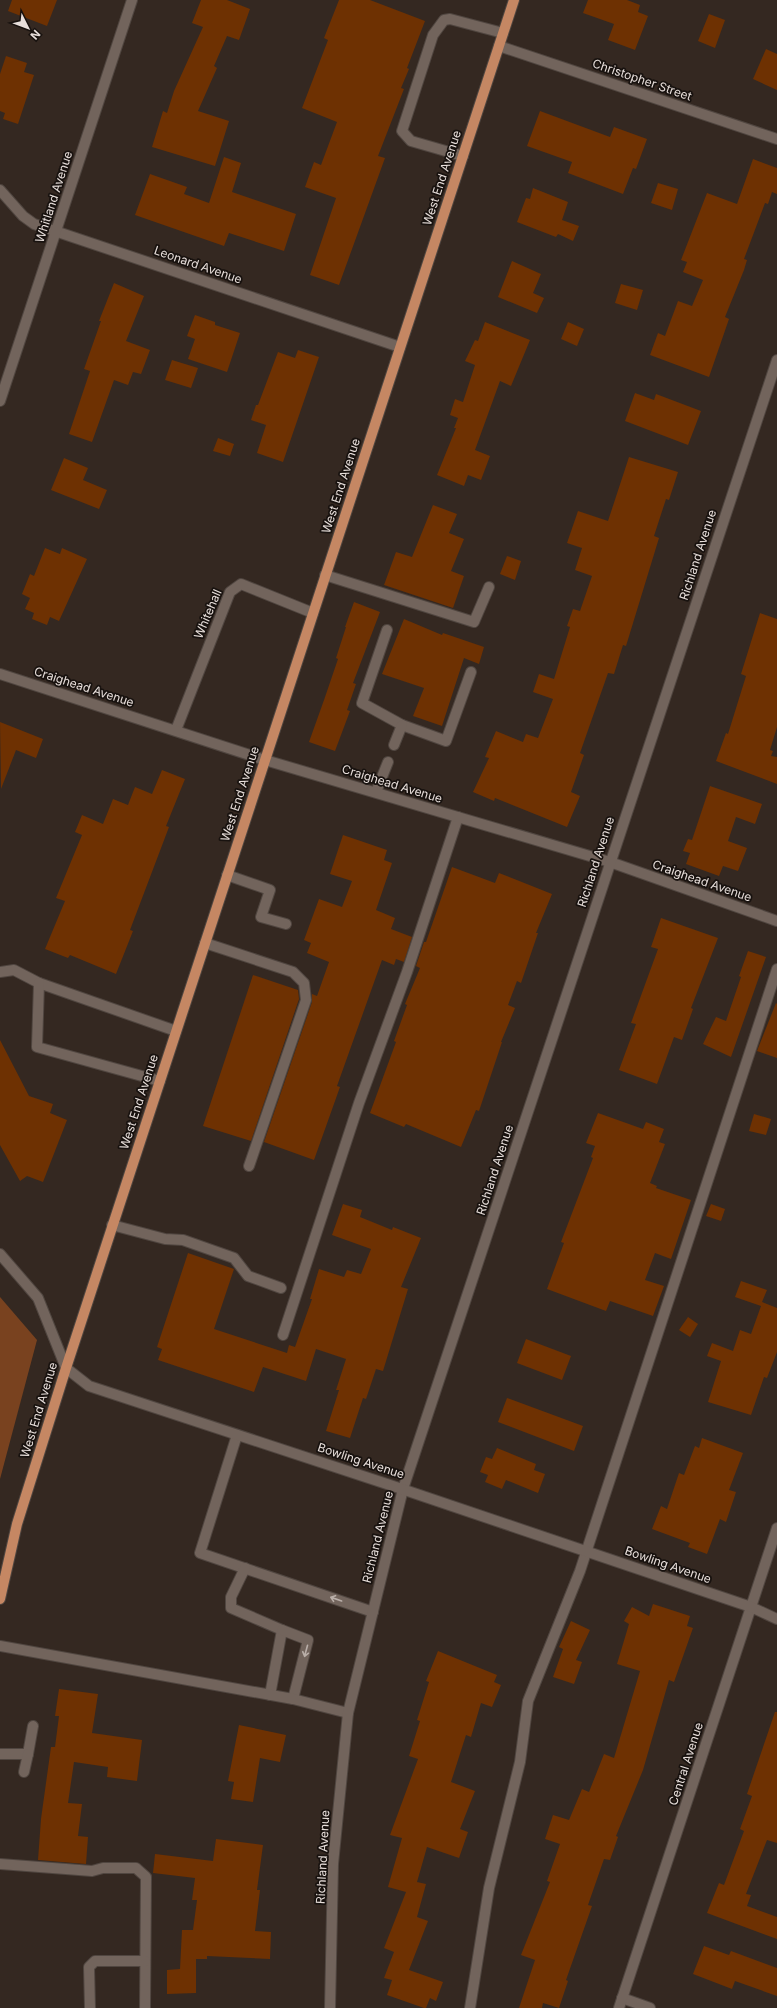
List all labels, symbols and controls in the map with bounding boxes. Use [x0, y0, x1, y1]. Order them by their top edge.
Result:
north arrow [8, 8, 48, 48]
text: N [27, 27, 43, 42]
street label: Christopher Street [591, 56, 694, 104]
street label: West End Avenue [419, 128, 464, 227]
street label: Whitland Avenue [32, 149, 75, 245]
street label: Leonard Avenue [152, 242, 244, 287]
street label: West End Avenue [318, 436, 363, 535]
street label: Richland Avenue [676, 508, 719, 602]
street label: Whitehall [190, 587, 225, 641]
street label: Craighead Avenue [32, 663, 136, 710]
street label: West End Avenue [217, 744, 262, 843]
street label: Craighead Avenue [340, 761, 444, 806]
street label: Richland Avenue [574, 815, 617, 909]
street label: Craighead Avenue [651, 856, 754, 905]
street label: West End Avenue [116, 1052, 161, 1151]
street label: Richland Avenue [473, 1123, 516, 1217]
street label: West End Avenue [17, 1360, 60, 1459]
street label: Bowling Avenue [316, 1439, 406, 1482]
street label: Richland Avenue [359, 1489, 396, 1584]
street label: Bowling Avenue [623, 1543, 713, 1586]
one-way arrow [330, 1595, 343, 1602]
one-way arrow [302, 1644, 309, 1657]
street label: Central Avenue [665, 1720, 706, 1807]
street label: Richland Avenue [313, 1810, 332, 1904]

